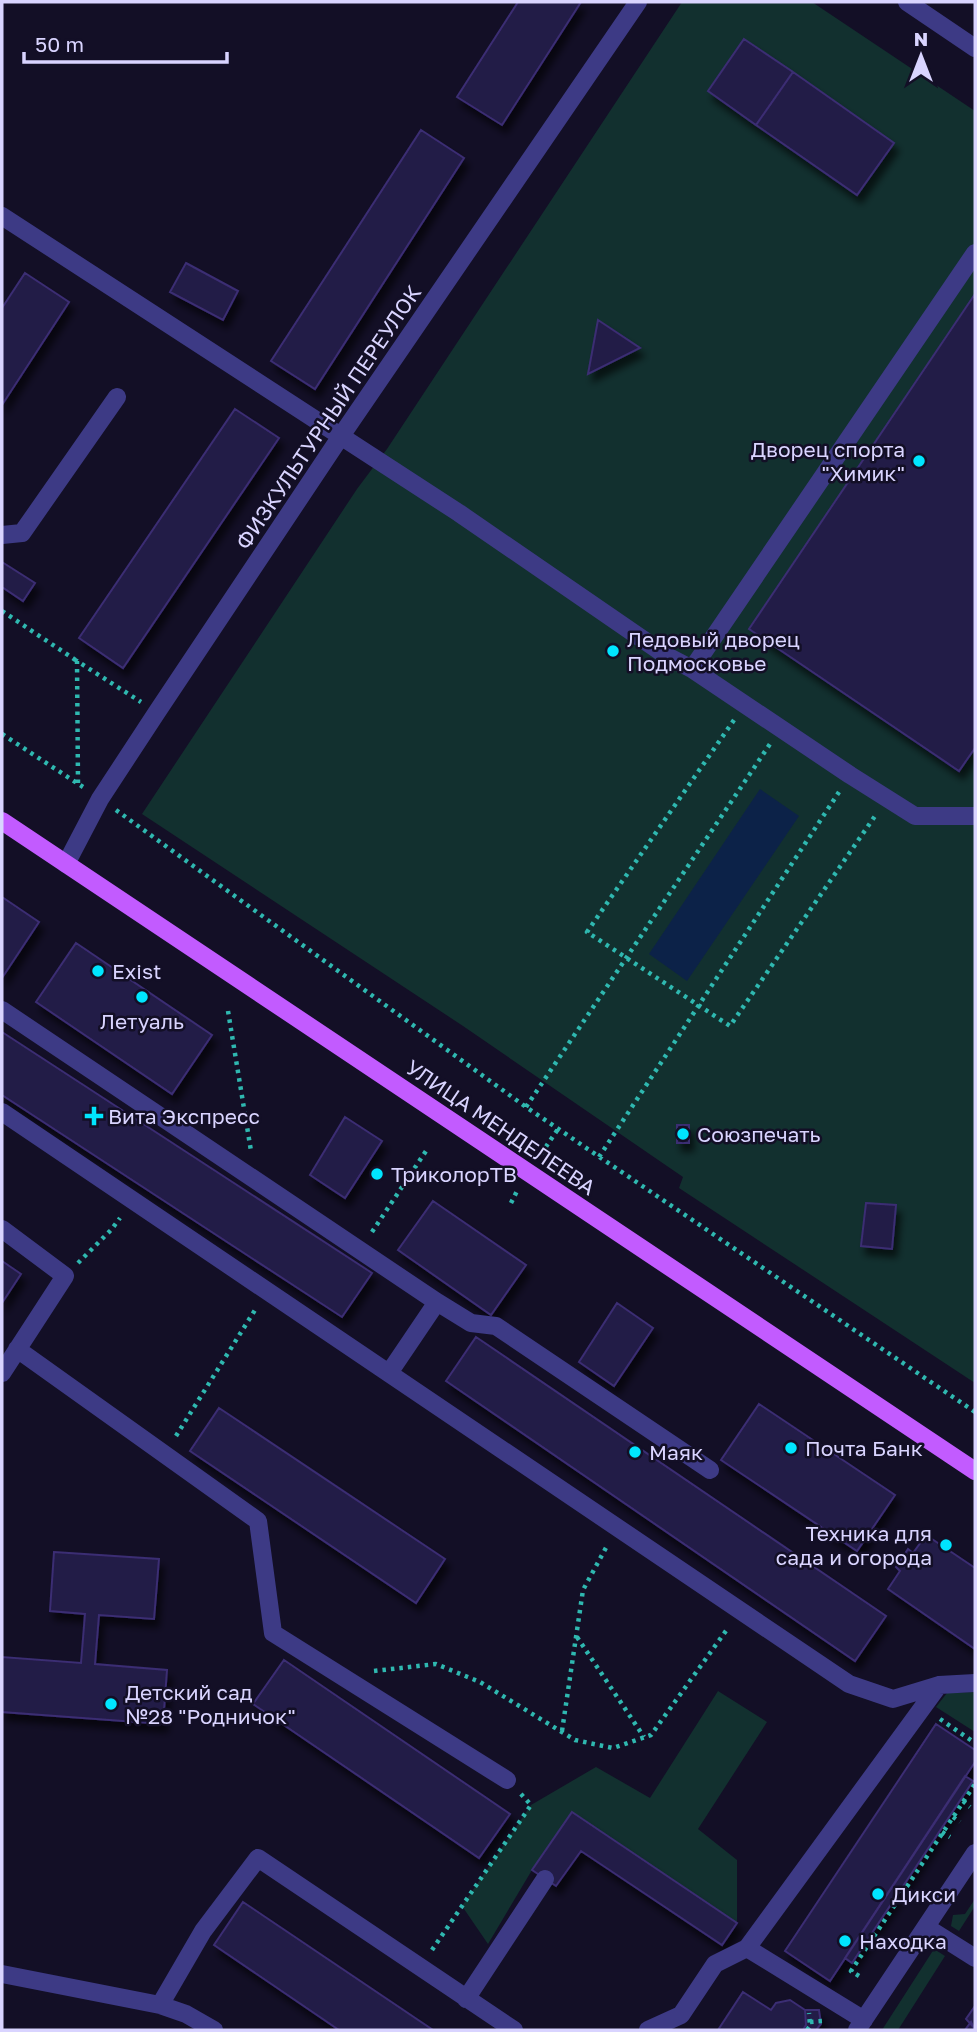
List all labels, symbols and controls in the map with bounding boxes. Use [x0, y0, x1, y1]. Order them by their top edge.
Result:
scale bar [24, 21, 228, 65]
north arrow [886, 21, 956, 91]
text: N [914, 27, 928, 50]
text: 50 m [35, 31, 84, 57]
street label: ФИЗКУЛЬТУРНЫЙ ПЕРЕУЛОК [230, 280, 426, 554]
place label: Дворец спорта "Химик" [751, 436, 905, 486]
marker: Дворец спорта "Химик" [911, 453, 927, 469]
place label: Ледовый дворец Подмосковье [627, 626, 800, 676]
marker: Ледовый дворец Подмосковье [605, 643, 621, 659]
place label: Exist [112, 958, 162, 984]
marker: Exist [90, 963, 106, 979]
marker: Летуаль [134, 989, 150, 1005]
place label: Летуаль [100, 1008, 184, 1034]
street label: УЛИЦА МЕНДЕЛЕЕВА [401, 1054, 601, 1200]
place label: Вита Экспресс [108, 1103, 260, 1129]
marker: Вита Экспресс [86, 1108, 102, 1124]
place label: Союзпечать [697, 1121, 821, 1147]
marker: Союзпечать [675, 1126, 691, 1142]
place label: ТриколорТВ [391, 1161, 517, 1187]
marker: ТриколорТВ [369, 1166, 385, 1182]
place label: Почта Банк [805, 1435, 923, 1461]
place label: Маяк [649, 1439, 703, 1465]
marker: Почта Банк [783, 1440, 799, 1456]
marker: Маяк [627, 1444, 643, 1460]
place label: Техника для сада и огорода [776, 1520, 932, 1570]
marker: Техника для сада и огорода [938, 1537, 954, 1553]
place label: Детский сад №28 "Родничок" [125, 1679, 296, 1729]
marker: Детский сад №28 "Родничок" [103, 1696, 119, 1712]
place label: Дикси [892, 1881, 956, 1907]
marker: Дикси [870, 1886, 886, 1902]
place label: Находка [859, 1928, 947, 1954]
marker: Находка [837, 1933, 853, 1949]

